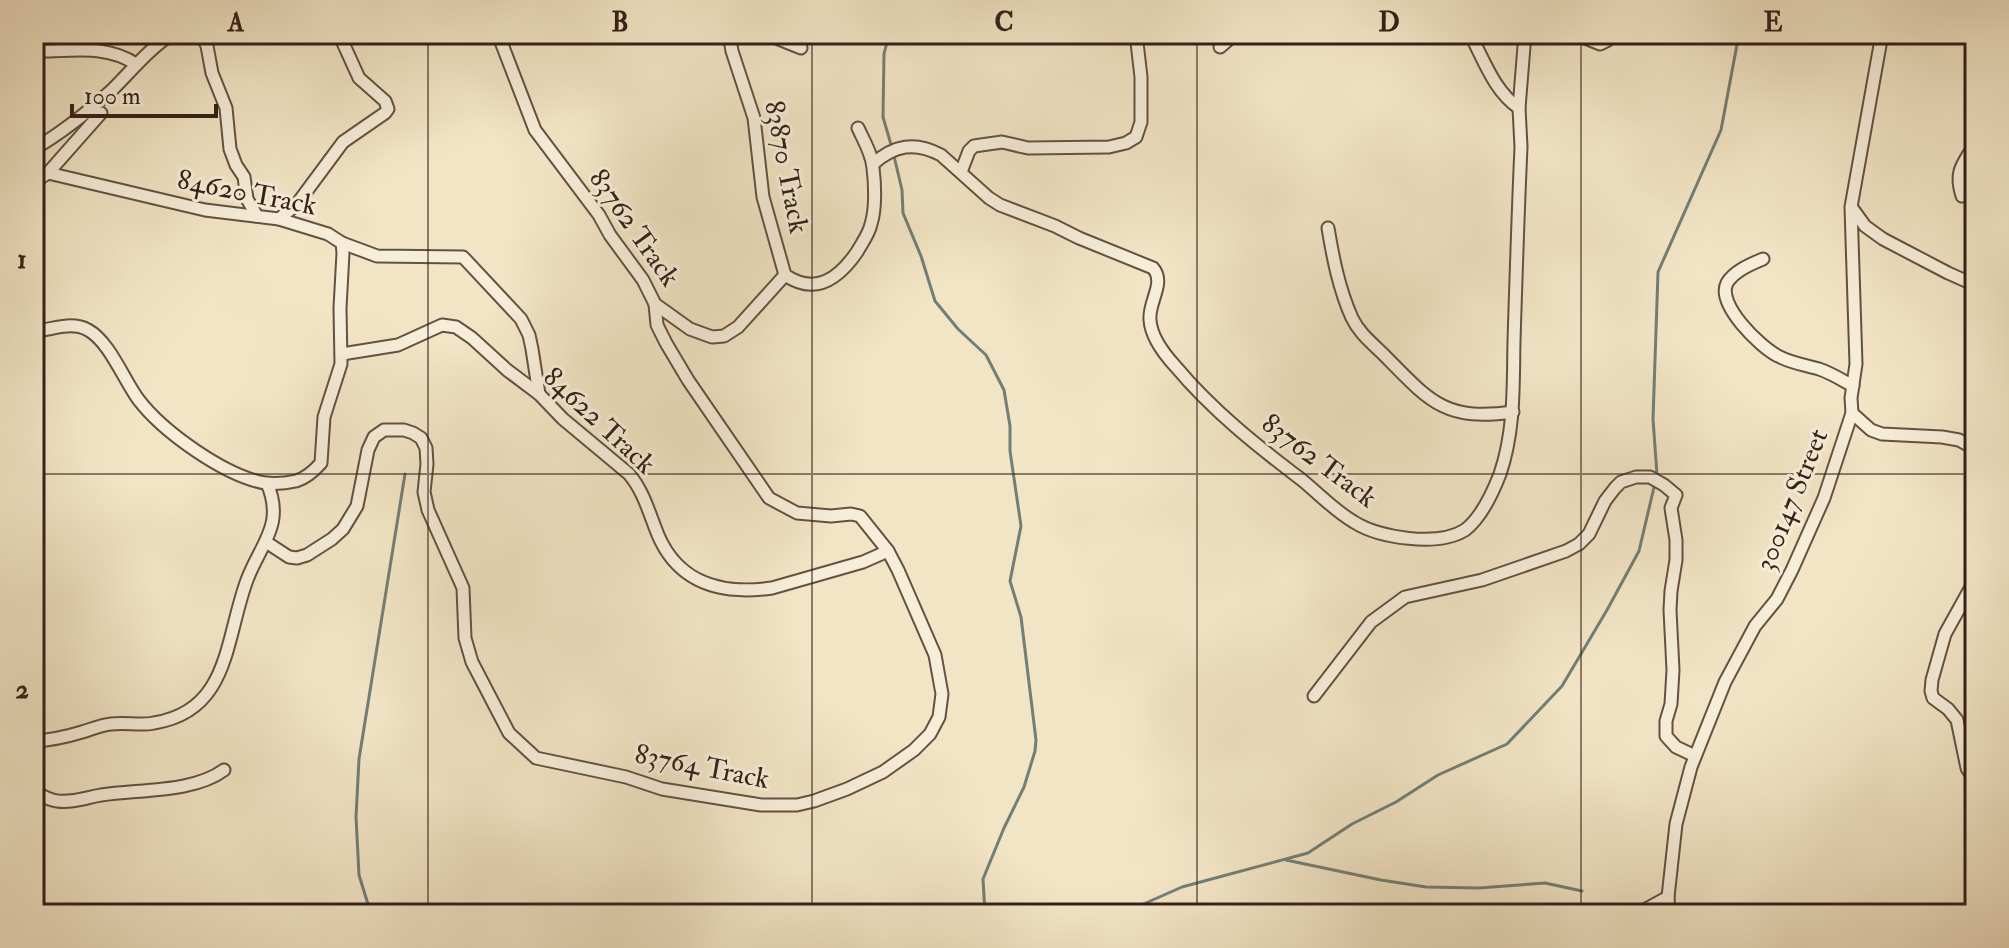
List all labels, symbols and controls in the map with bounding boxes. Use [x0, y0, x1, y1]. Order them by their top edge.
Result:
text: A [227, 7, 245, 39]
text: B [611, 7, 629, 39]
text: C [994, 7, 1014, 39]
text: D [1378, 7, 1400, 39]
text: E [1764, 7, 1783, 39]
scale bar [72, 68, 216, 118]
text: 100 m [84, 81, 141, 112]
street label: 83870 Track [756, 98, 816, 237]
street label: 84620 Track [174, 162, 320, 224]
street label: 83762 Track [581, 163, 687, 294]
text: 1 [17, 244, 27, 276]
street label: 84622 Track [535, 360, 663, 482]
street label: 83762 Track [1254, 406, 1384, 516]
street label: 300147 Street [1748, 424, 1836, 576]
text: 2 [15, 674, 29, 706]
street label: 83764 Track [632, 737, 773, 797]

